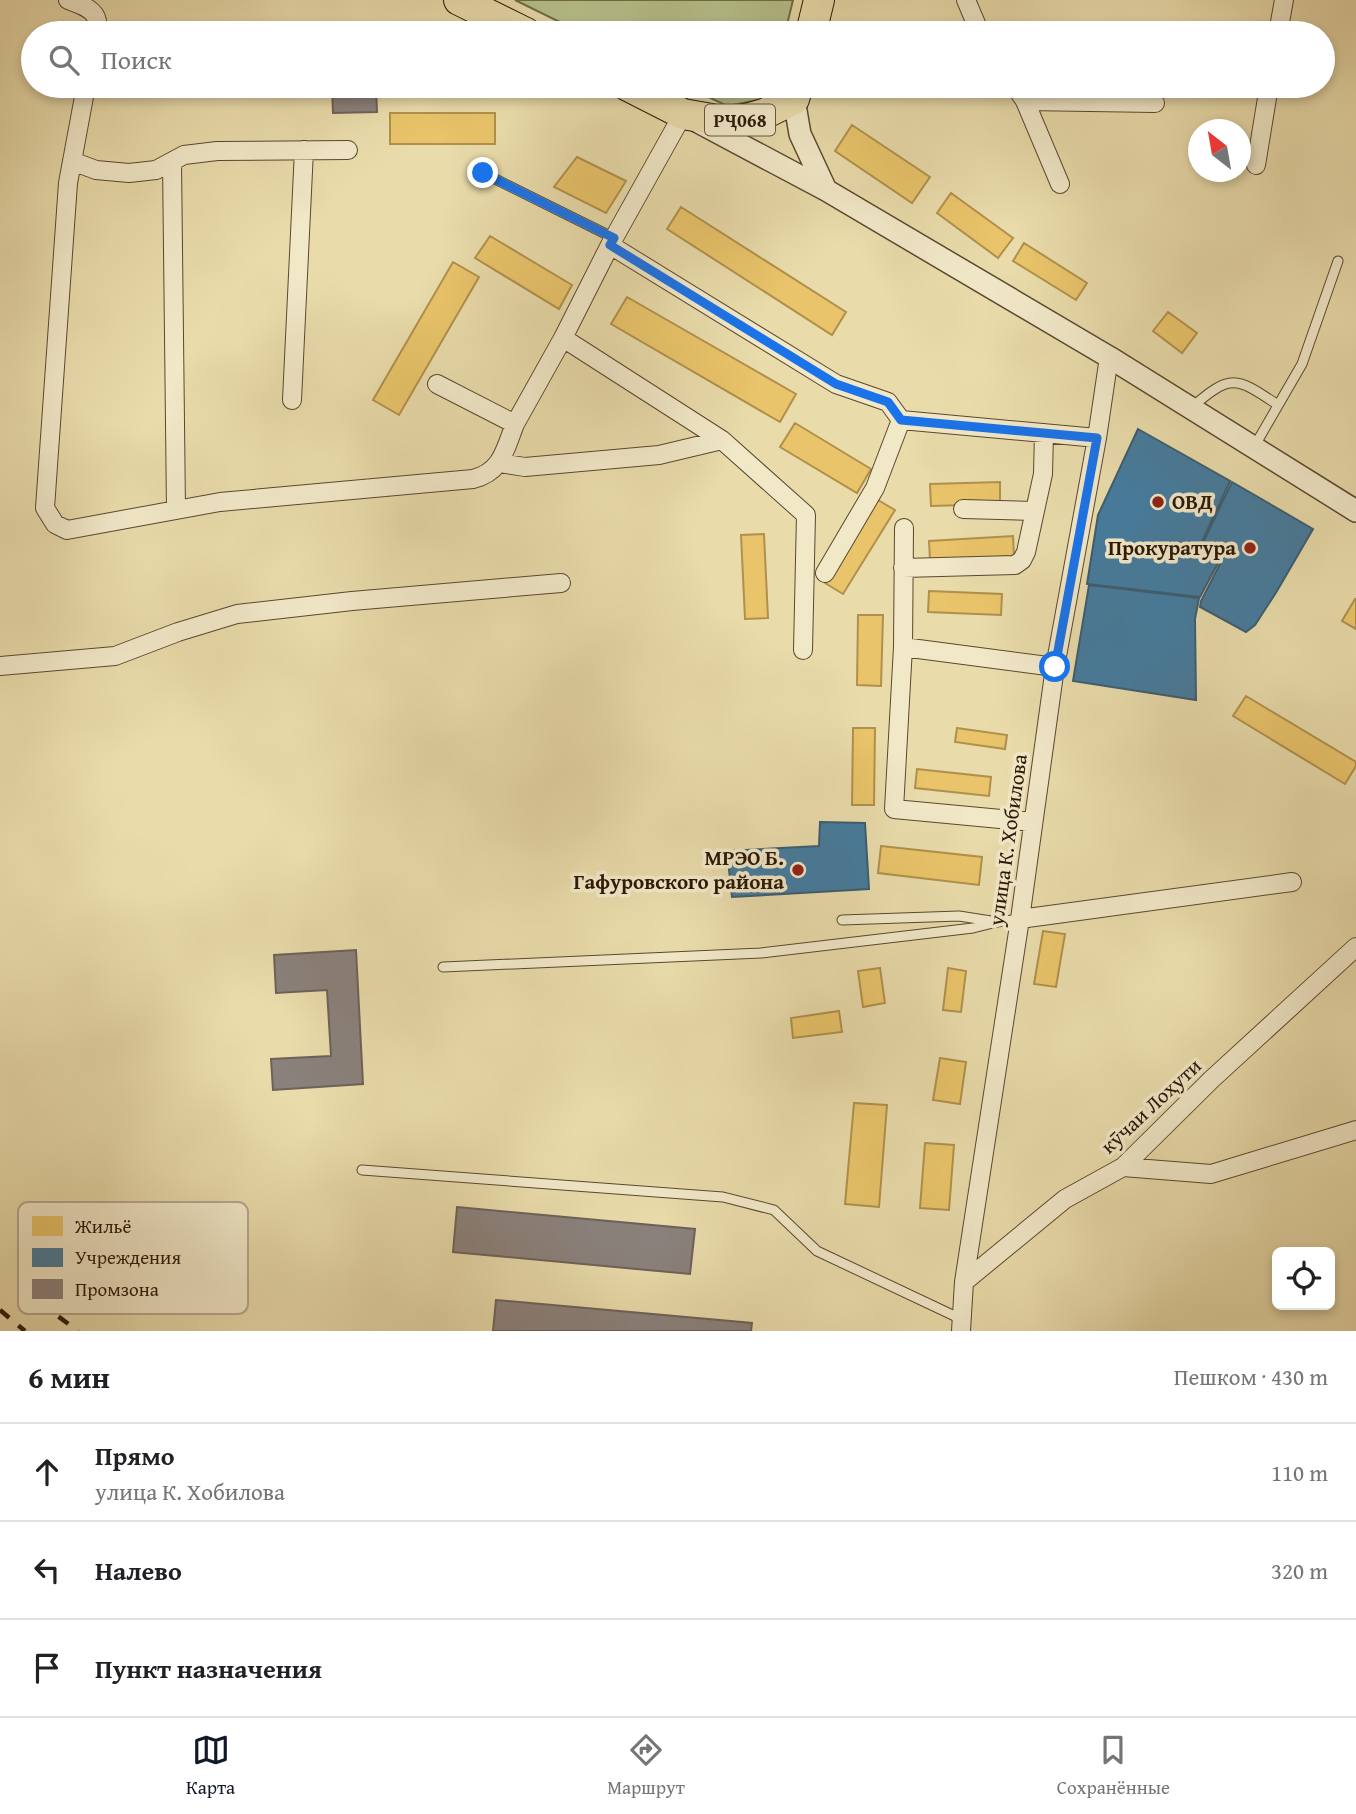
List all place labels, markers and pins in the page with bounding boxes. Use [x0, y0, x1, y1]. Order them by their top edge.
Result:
place label: ОВД [1172, 486, 1213, 517]
marker: ОВД [1150, 494, 1166, 510]
place label: Прокуратура [1108, 532, 1236, 563]
marker: Прокуратура [1242, 540, 1258, 556]
place label: МРЭО Б. Гафуровского района [574, 842, 784, 897]
marker: МРЭО Б. Гафуровского района [790, 862, 806, 878]

